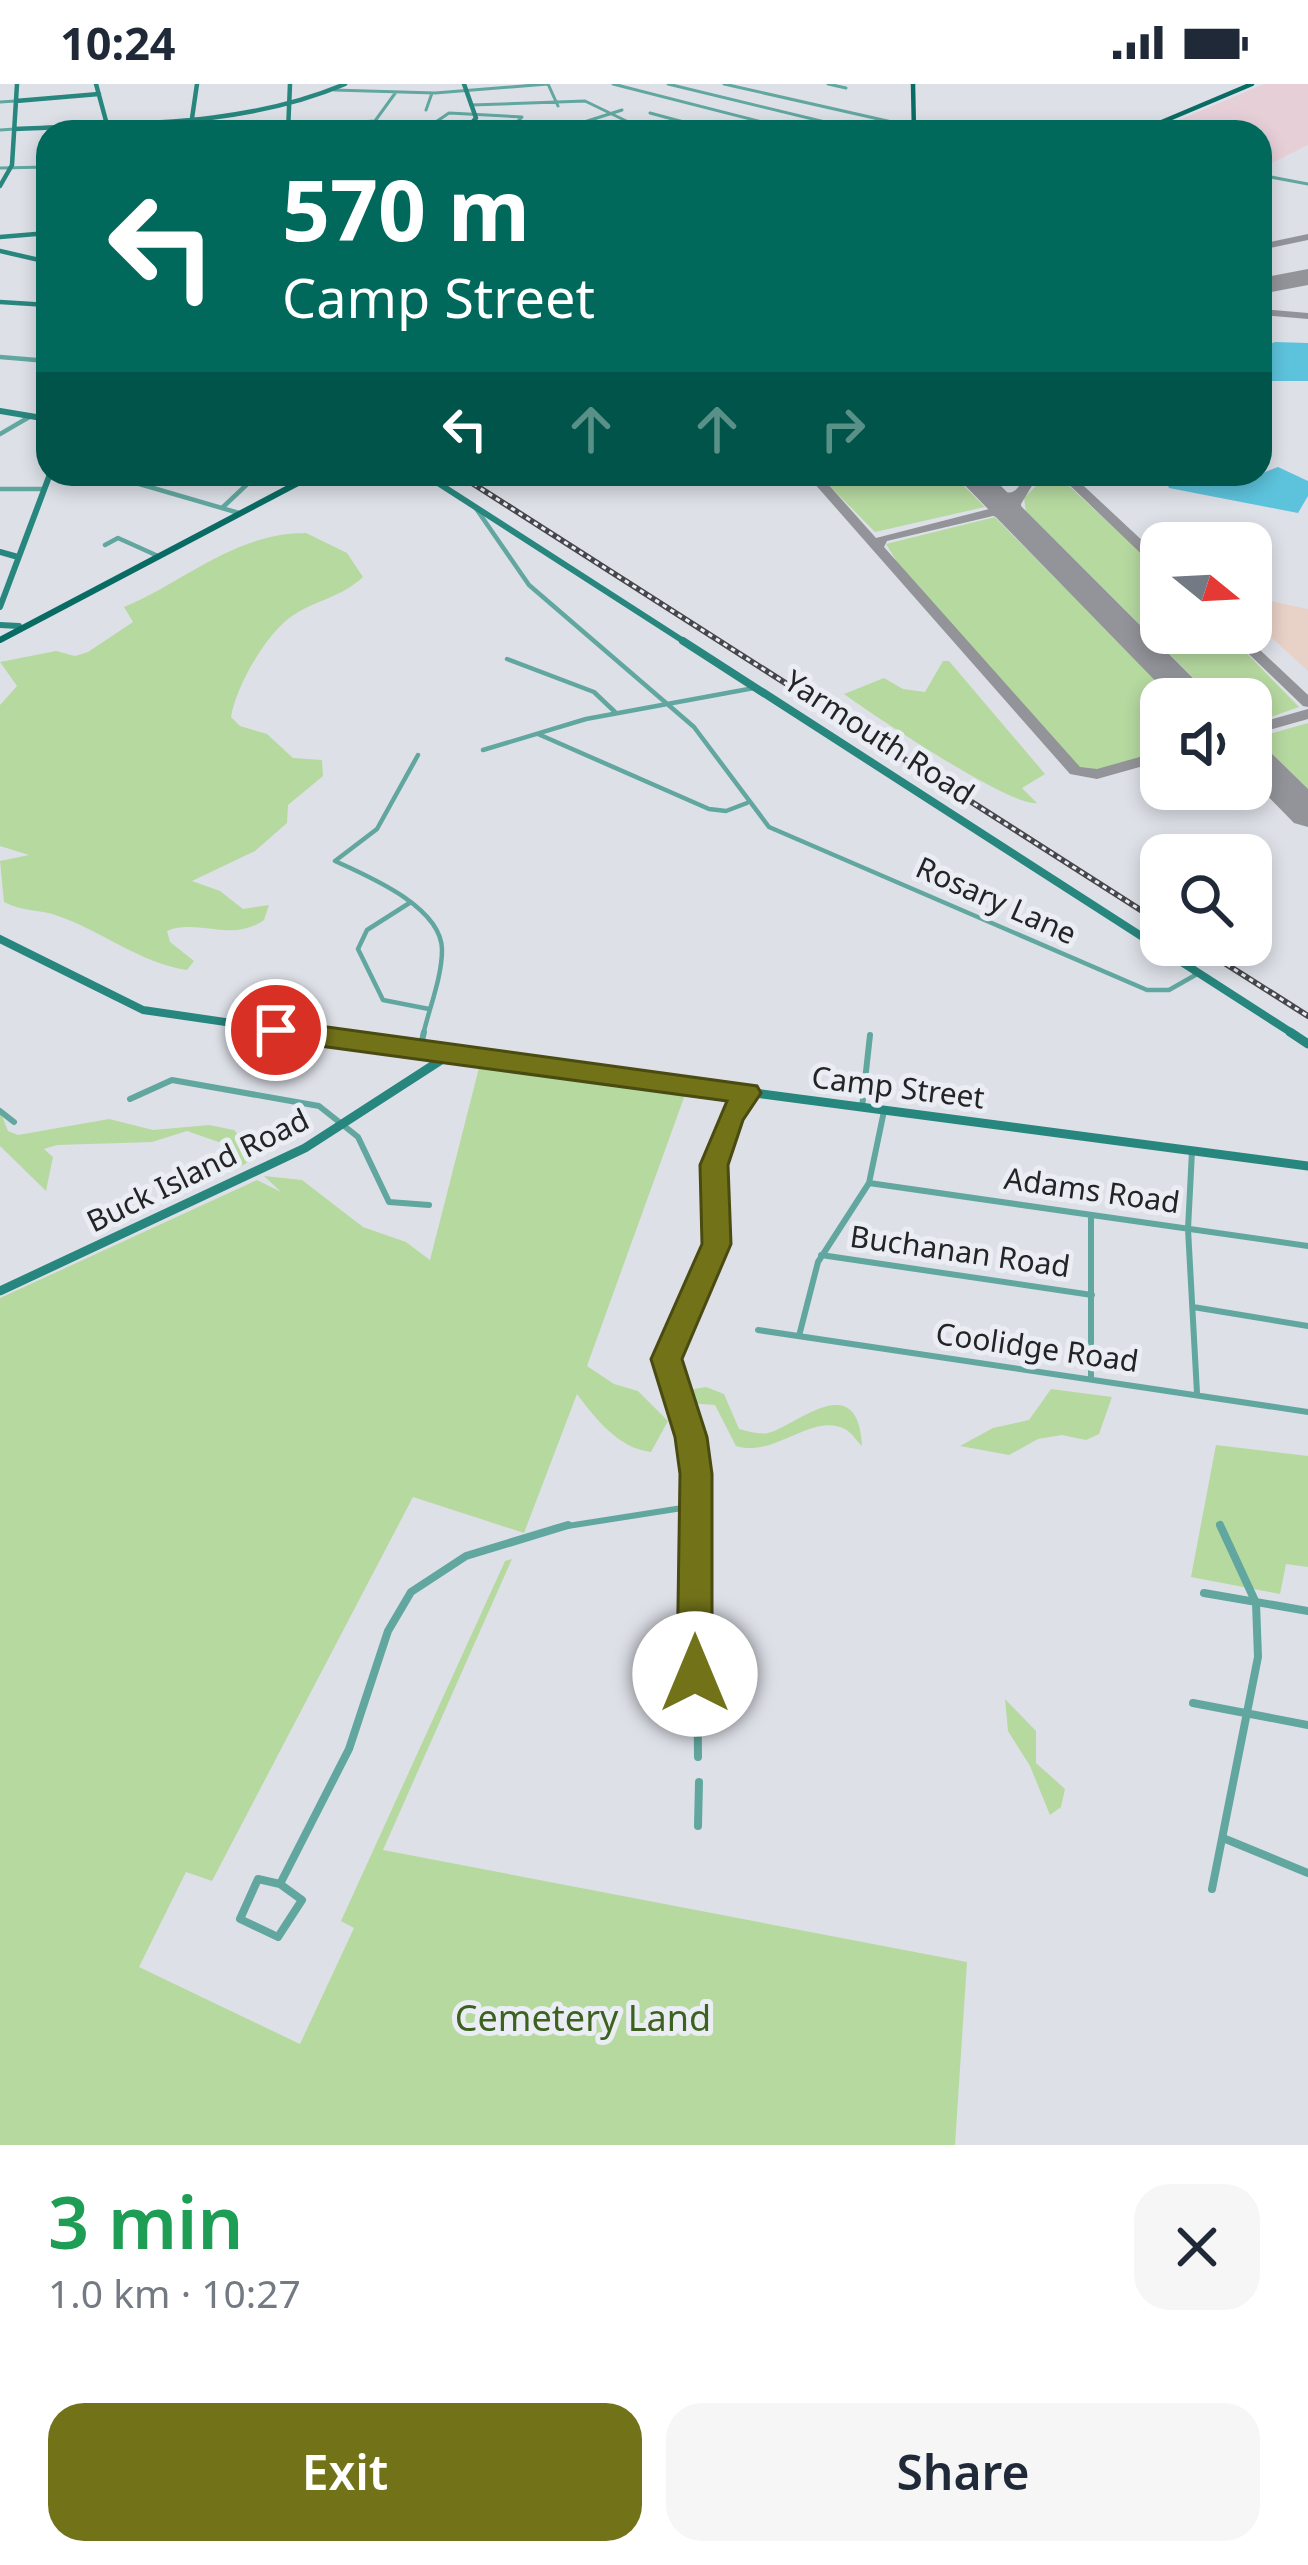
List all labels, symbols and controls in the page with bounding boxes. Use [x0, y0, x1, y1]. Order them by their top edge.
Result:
text: 10:24 [60, 12, 176, 73]
text: 570 m [282, 151, 530, 266]
icon: left [84, 168, 240, 324]
text: Camp Street [282, 260, 595, 334]
icon: left [432, 396, 498, 462]
icon: ahead [558, 396, 624, 462]
icon: ahead [684, 396, 750, 462]
icon: right [810, 396, 876, 462]
north arrow [1140, 522, 1272, 654]
map controls [1140, 522, 1272, 966]
street label: Yarmouth Road [777, 660, 983, 813]
button: sound [1140, 678, 1272, 810]
button: search [1140, 834, 1272, 966]
street label: Rosary Lane [910, 846, 1083, 953]
pin [225, 979, 327, 1081]
icon: arrive [243, 997, 309, 1063]
street label: Camp Street [809, 1056, 987, 1117]
street label: Buck Island Road [79, 1098, 315, 1241]
street label: Adams Road [1002, 1157, 1183, 1222]
street label: Buchanan Road [848, 1215, 1073, 1286]
street label: Coolidge Road [933, 1312, 1141, 1381]
position arrow [632, 1611, 758, 1737]
park label: Cemetery Land [455, 1993, 711, 2042]
text: 3 min [48, 2172, 243, 2270]
button: close [1134, 2184, 1260, 2310]
text: 1.0 km · 10:27 [48, 2266, 301, 2319]
button: Exit [48, 2403, 642, 2541]
button: Share [666, 2403, 1260, 2541]

